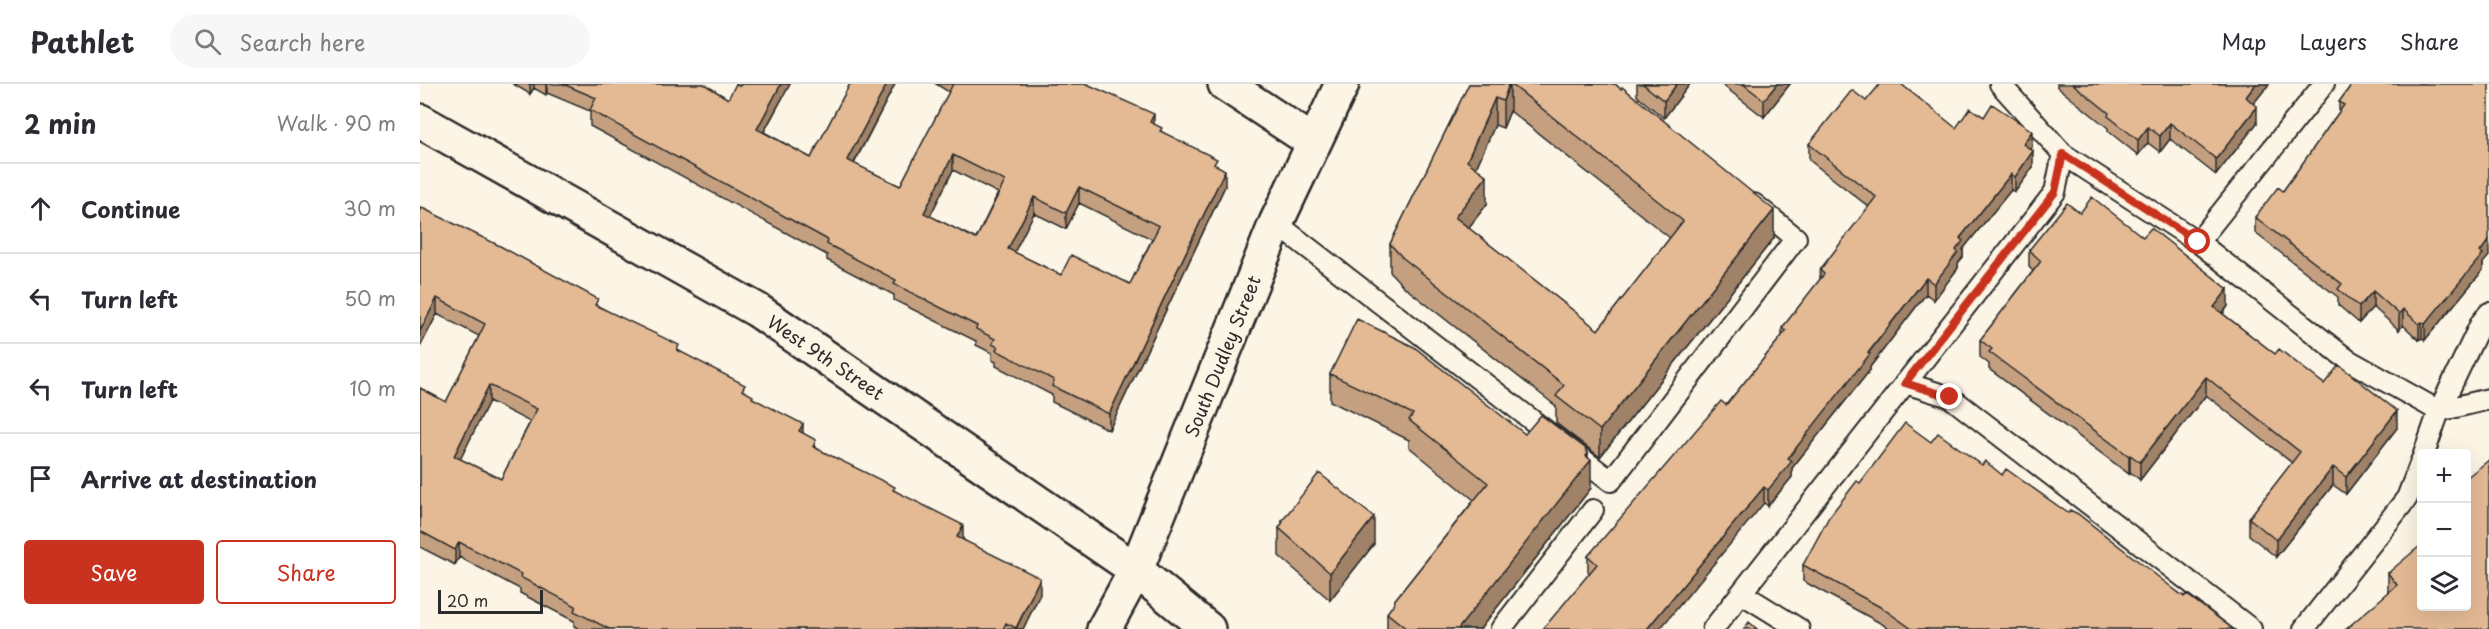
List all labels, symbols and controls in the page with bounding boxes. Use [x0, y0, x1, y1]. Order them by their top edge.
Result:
search box [170, 14, 590, 68]
text: Pathlet [30, 20, 134, 63]
icon: search [191, 25, 224, 58]
text: Search here [239, 25, 365, 58]
text: Map [2222, 25, 2266, 57]
text: Layers [2299, 25, 2367, 57]
text: Share [2400, 25, 2459, 57]
text: 2 min [24, 104, 97, 143]
text: Walk · 90 m [277, 108, 396, 138]
icon: ahead [24, 192, 57, 225]
text: Continue [81, 192, 180, 225]
text: 30 m [343, 193, 396, 223]
route start [2184, 228, 2210, 254]
street label: South Dudley Street [1177, 271, 1267, 441]
icon: left [24, 282, 57, 315]
text: Turn left [81, 282, 178, 315]
text: 50 m [344, 283, 396, 313]
street label: West 9th Street [762, 308, 890, 406]
icon: left [24, 372, 57, 405]
text: Turn left [81, 372, 178, 405]
text: 10 m [349, 373, 396, 403]
route end [1936, 383, 1962, 409]
map controls [2417, 449, 2471, 611]
button: + [2417, 449, 2471, 503]
icon: arrive [24, 462, 57, 495]
text: Arrive at destination [81, 462, 317, 495]
button: − [2417, 503, 2471, 557]
button: Save [24, 540, 204, 604]
button: Share [216, 540, 396, 604]
button: layers [2417, 557, 2471, 611]
scale bar [438, 587, 543, 614]
text: 20 m [447, 588, 488, 612]

